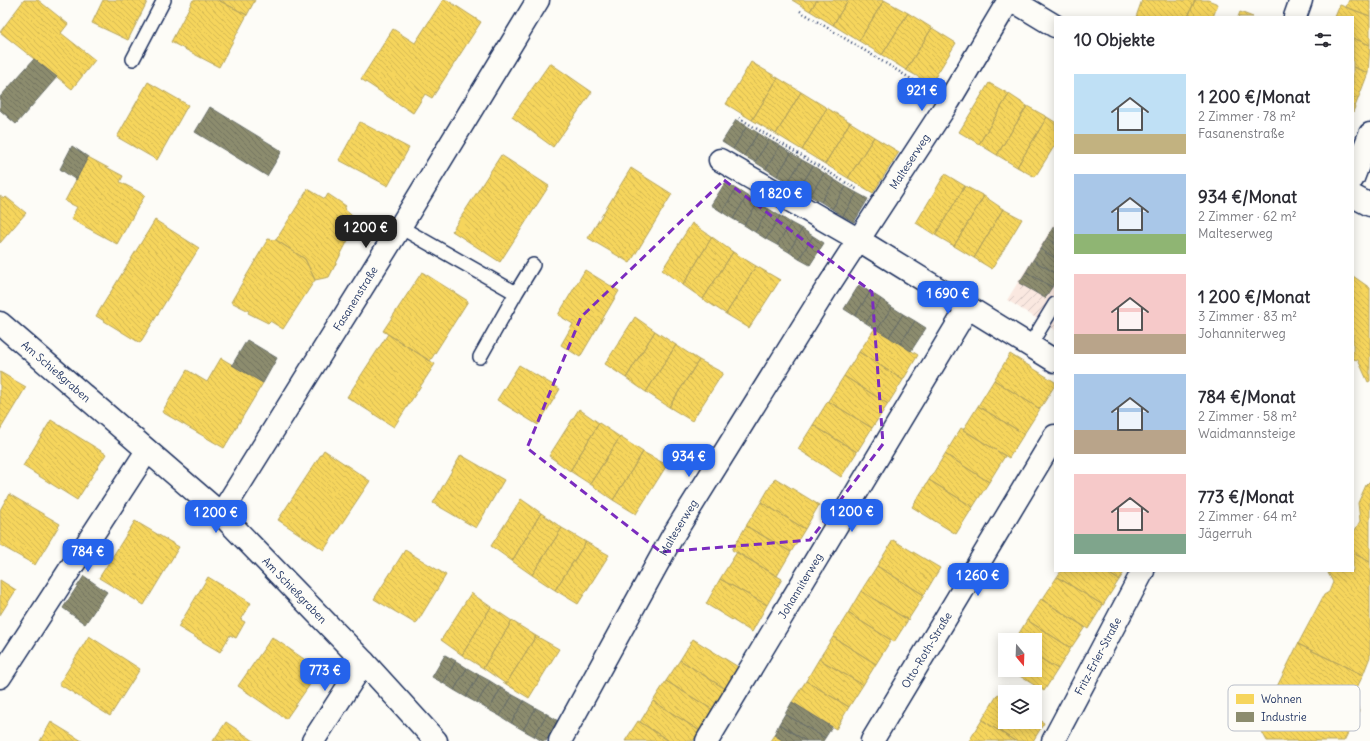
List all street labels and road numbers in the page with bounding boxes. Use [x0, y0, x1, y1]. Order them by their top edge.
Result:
street label: Malteserweg [886, 131, 933, 192]
street label: Fasanenstraße [330, 264, 381, 333]
street label: Am Schießgraben [18, 338, 93, 405]
street label: Malteserweg [656, 497, 701, 558]
street label: Johanniterweg [775, 550, 825, 621]
street label: Am Schießgraben [259, 554, 330, 626]
street label: Otto-Roth-Straße [898, 609, 955, 691]
street label: Fritz-Erler-Straße [1072, 615, 1124, 697]

